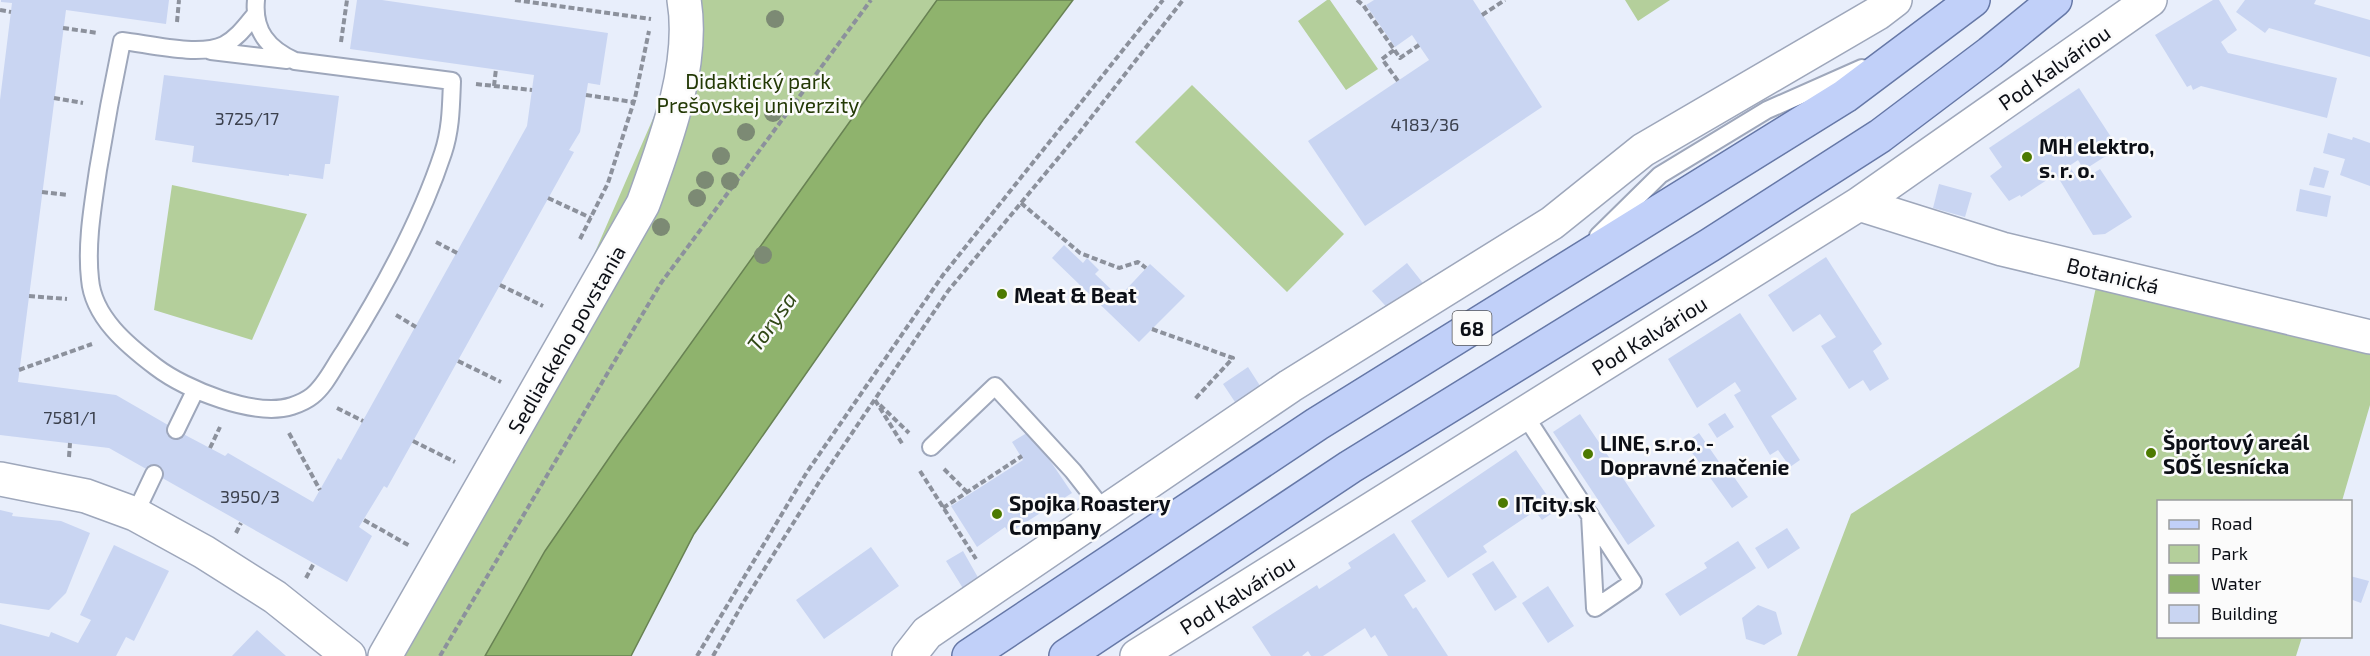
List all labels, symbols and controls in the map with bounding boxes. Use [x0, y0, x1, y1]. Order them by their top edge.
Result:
street label: Pod Kalváriou [1993, 19, 2115, 115]
park label: Didaktický park Prešovskej univerzity [657, 68, 859, 118]
house number: 3725/17 [215, 107, 279, 129]
house number: 4183/36 [1391, 113, 1459, 135]
place label: MH elektro, s. r. o. [2039, 133, 2154, 182]
marker: MH elektro, s. r. o. [2020, 150, 2034, 164]
street label: Sedliackeho povstania [502, 240, 630, 438]
street label: Botanická [2064, 251, 2162, 299]
place label: Meat & Beat [1014, 282, 1137, 307]
water label: Torysa [741, 286, 802, 356]
marker: Meat & Beat [995, 287, 1009, 301]
street label: Pod Kalváriou [1587, 290, 1711, 380]
road number: 68 [1452, 311, 1492, 345]
house number: 7581/1 [43, 406, 97, 428]
place label: Športový areál SOŠ lesnícka [2163, 429, 2309, 478]
place label: LINE, s.r.o. - Dopravné značenie [1600, 430, 1789, 479]
marker: Športový areál SOŠ lesnícka [2144, 446, 2158, 460]
marker: LINE, s.r.o. - Dopravné značenie [1581, 447, 1595, 461]
house number: 3950/3 [220, 485, 280, 507]
place label: Spojka Roastery Company [1009, 490, 1171, 540]
place label: ITcity.sk [1515, 491, 1596, 517]
marker: ITcity.sk [1496, 496, 1510, 510]
legend [2157, 500, 2352, 638]
marker: Spojka Roastery Company [990, 507, 1004, 521]
text: Road [2211, 512, 2252, 534]
text: Park [2211, 542, 2248, 564]
street label: Pod Kalváriou [1175, 549, 1299, 639]
text: Water [2211, 572, 2261, 594]
text: Building [2211, 602, 2278, 624]

